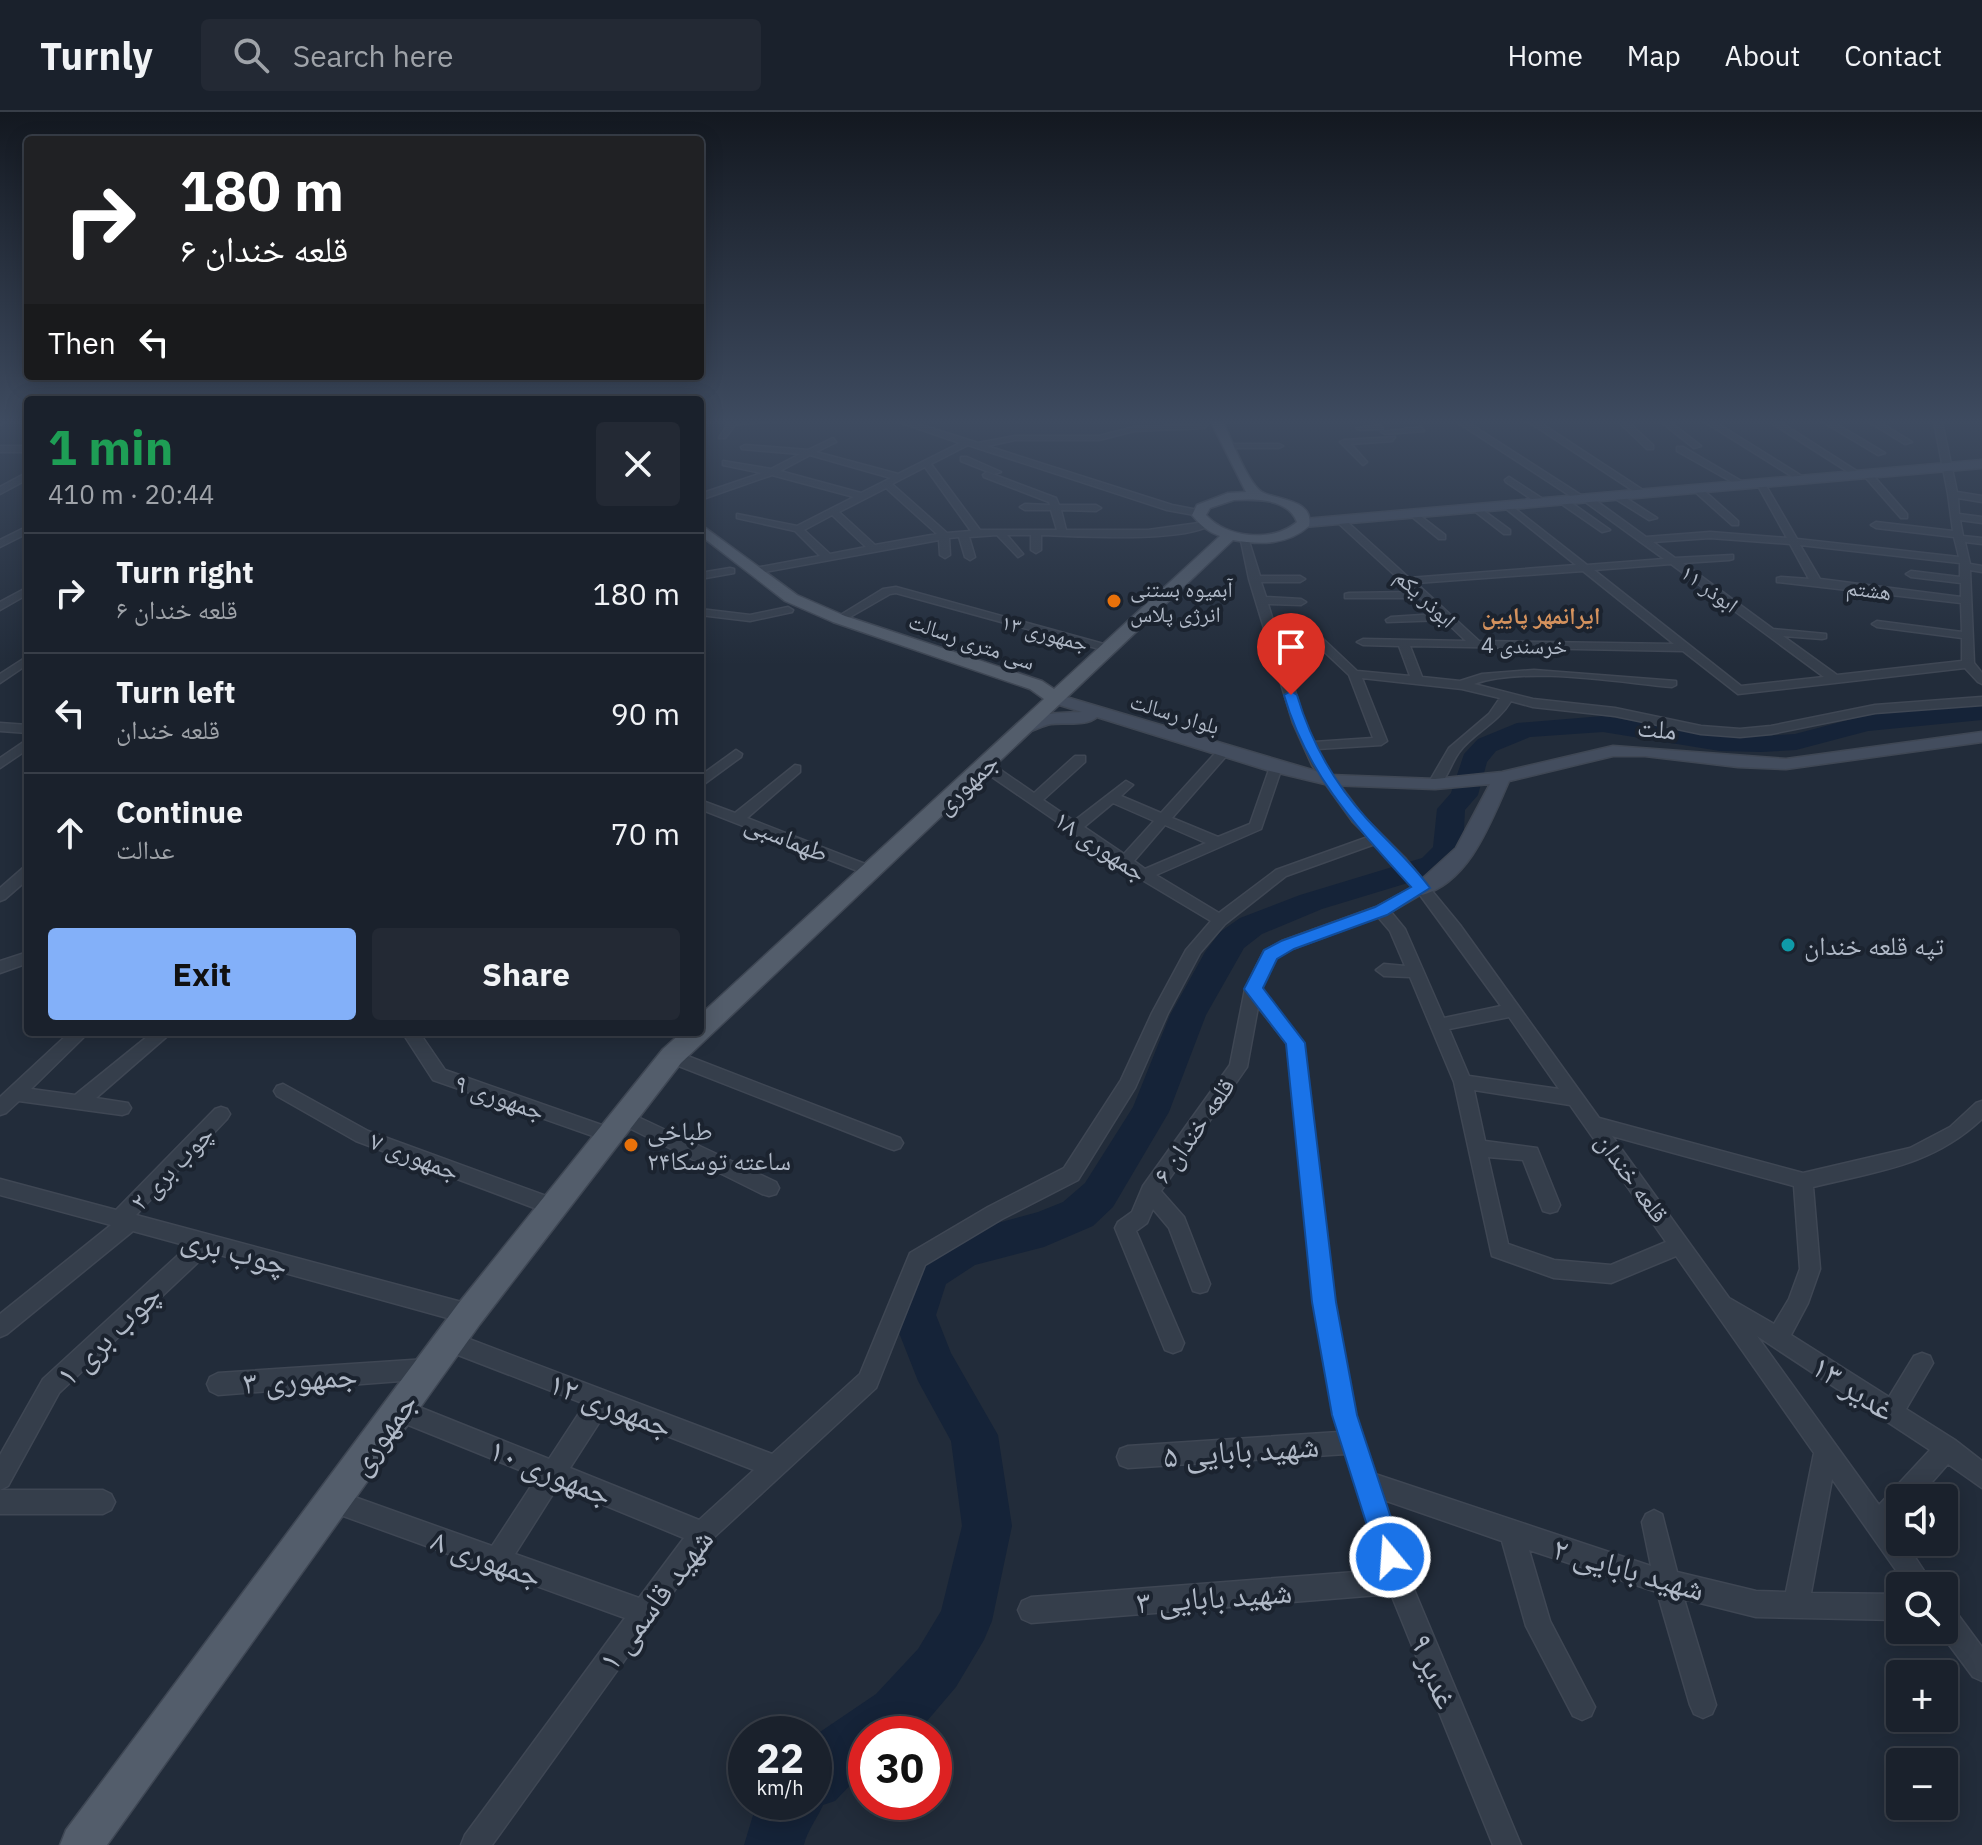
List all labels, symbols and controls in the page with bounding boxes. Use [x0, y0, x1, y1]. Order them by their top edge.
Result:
search box [201, 19, 761, 91]
text: Turnly [40, 31, 153, 80]
icon: search [229, 33, 273, 77]
text: Search here [293, 36, 454, 75]
text: Home [1507, 37, 1583, 74]
text: Map [1627, 37, 1681, 74]
text: About [1725, 37, 1800, 74]
text: Contact [1844, 37, 1942, 74]
text: 180 m [180, 154, 344, 226]
icon: right [48, 168, 152, 272]
text: ۶ قلعه خندان [180, 225, 348, 272]
icon: left [132, 320, 176, 364]
text: Then [48, 323, 116, 362]
text: 1 min [48, 416, 173, 478]
button: close [596, 422, 680, 506]
text: 410 m · 20:44 [48, 477, 214, 511]
text: Turn right [116, 552, 254, 591]
street label: ابوذر ۱۱ [1676, 557, 1744, 619]
street label: ابوذر یکم [1389, 562, 1463, 634]
icon: right [48, 571, 92, 615]
street label: هشتم [1845, 572, 1893, 607]
text: 180 m [593, 574, 680, 613]
place label: آبمیوه بستنی انرژی پلاس [1130, 574, 1233, 628]
text: ۶ قلعه خندان [116, 592, 238, 626]
marker: آبمیوه بستنی انرژی پلاس [1105, 592, 1123, 610]
district label: ایرانمهر پایین [1482, 599, 1600, 631]
street label: سی متری رسالت [905, 606, 1039, 676]
street label: ۱۳ جمهوری [998, 607, 1092, 657]
pin [1257, 613, 1325, 695]
icon: arrive [1269, 625, 1313, 669]
street label: خرسندی 4 [1481, 630, 1567, 660]
text: Turn left [116, 672, 235, 711]
street label: بلوار رسالت [1127, 686, 1223, 740]
icon: left [48, 691, 92, 735]
text: 90 m [611, 694, 680, 733]
street label: ملت [1636, 709, 1678, 747]
text: قلعه خندان [116, 712, 220, 746]
street label: جمهوری [927, 745, 1005, 821]
text: Continue [116, 792, 243, 831]
street label: جمهوری ۱۸ [1048, 802, 1154, 888]
street label: طهماسبی [740, 805, 834, 869]
icon: ahead [48, 811, 92, 855]
text: 70 m [611, 814, 680, 853]
text: عدالت [116, 832, 174, 866]
button: Exit [48, 928, 356, 1020]
button: Share [372, 928, 680, 1020]
place label: تپه قلعه خندان [1804, 928, 1944, 962]
marker: تپه قلعه خندان [1779, 936, 1797, 954]
street label: ۹ جمهوری [450, 1065, 550, 1127]
street label: ۶ قلعه خندان [1144, 1070, 1242, 1190]
place label: طباخی ۲۴ساعته توسکا [647, 1113, 791, 1177]
street label: ۲ چوب بری [122, 1117, 220, 1217]
street label: ۷ جمهوری [365, 1122, 465, 1188]
street label: قلعه خندان [1589, 1125, 1677, 1229]
marker: طباخی ۲۴ساعته توسکا [622, 1136, 640, 1154]
street label: چوب بری [177, 1216, 293, 1284]
street label: ۱ چوب بری [46, 1273, 170, 1395]
street label: ۱۳ غدیر [1804, 1344, 1904, 1430]
street label: ۳ جمهوری [241, 1353, 359, 1403]
street label: ۱۲ جمهوری [543, 1361, 679, 1447]
street label: جمهوری [338, 1383, 426, 1483]
street label: ۵ شهید بابایی [1162, 1424, 1320, 1476]
street label: ۱۰ جمهوری [483, 1427, 619, 1515]
map controls [1886, 1484, 1958, 1820]
button: sound [1886, 1484, 1958, 1556]
position arrow [1348, 1515, 1432, 1599]
street label: ۸ جمهوری [426, 1518, 548, 1596]
street label: ۱ شهید قاسمی [588, 1520, 722, 1678]
street label: ۲ شهید بابایی [1548, 1526, 1710, 1610]
street label: ۳ شهید بابایی [1135, 1570, 1293, 1622]
button: search [1886, 1572, 1958, 1644]
street label: غدیر ۹ [1401, 1627, 1469, 1715]
button: + [1886, 1660, 1958, 1732]
speed limit sign: 30 [848, 1716, 952, 1820]
text: 22 [756, 1732, 804, 1784]
button: − [1886, 1748, 1958, 1820]
text: km/h [756, 1774, 804, 1801]

